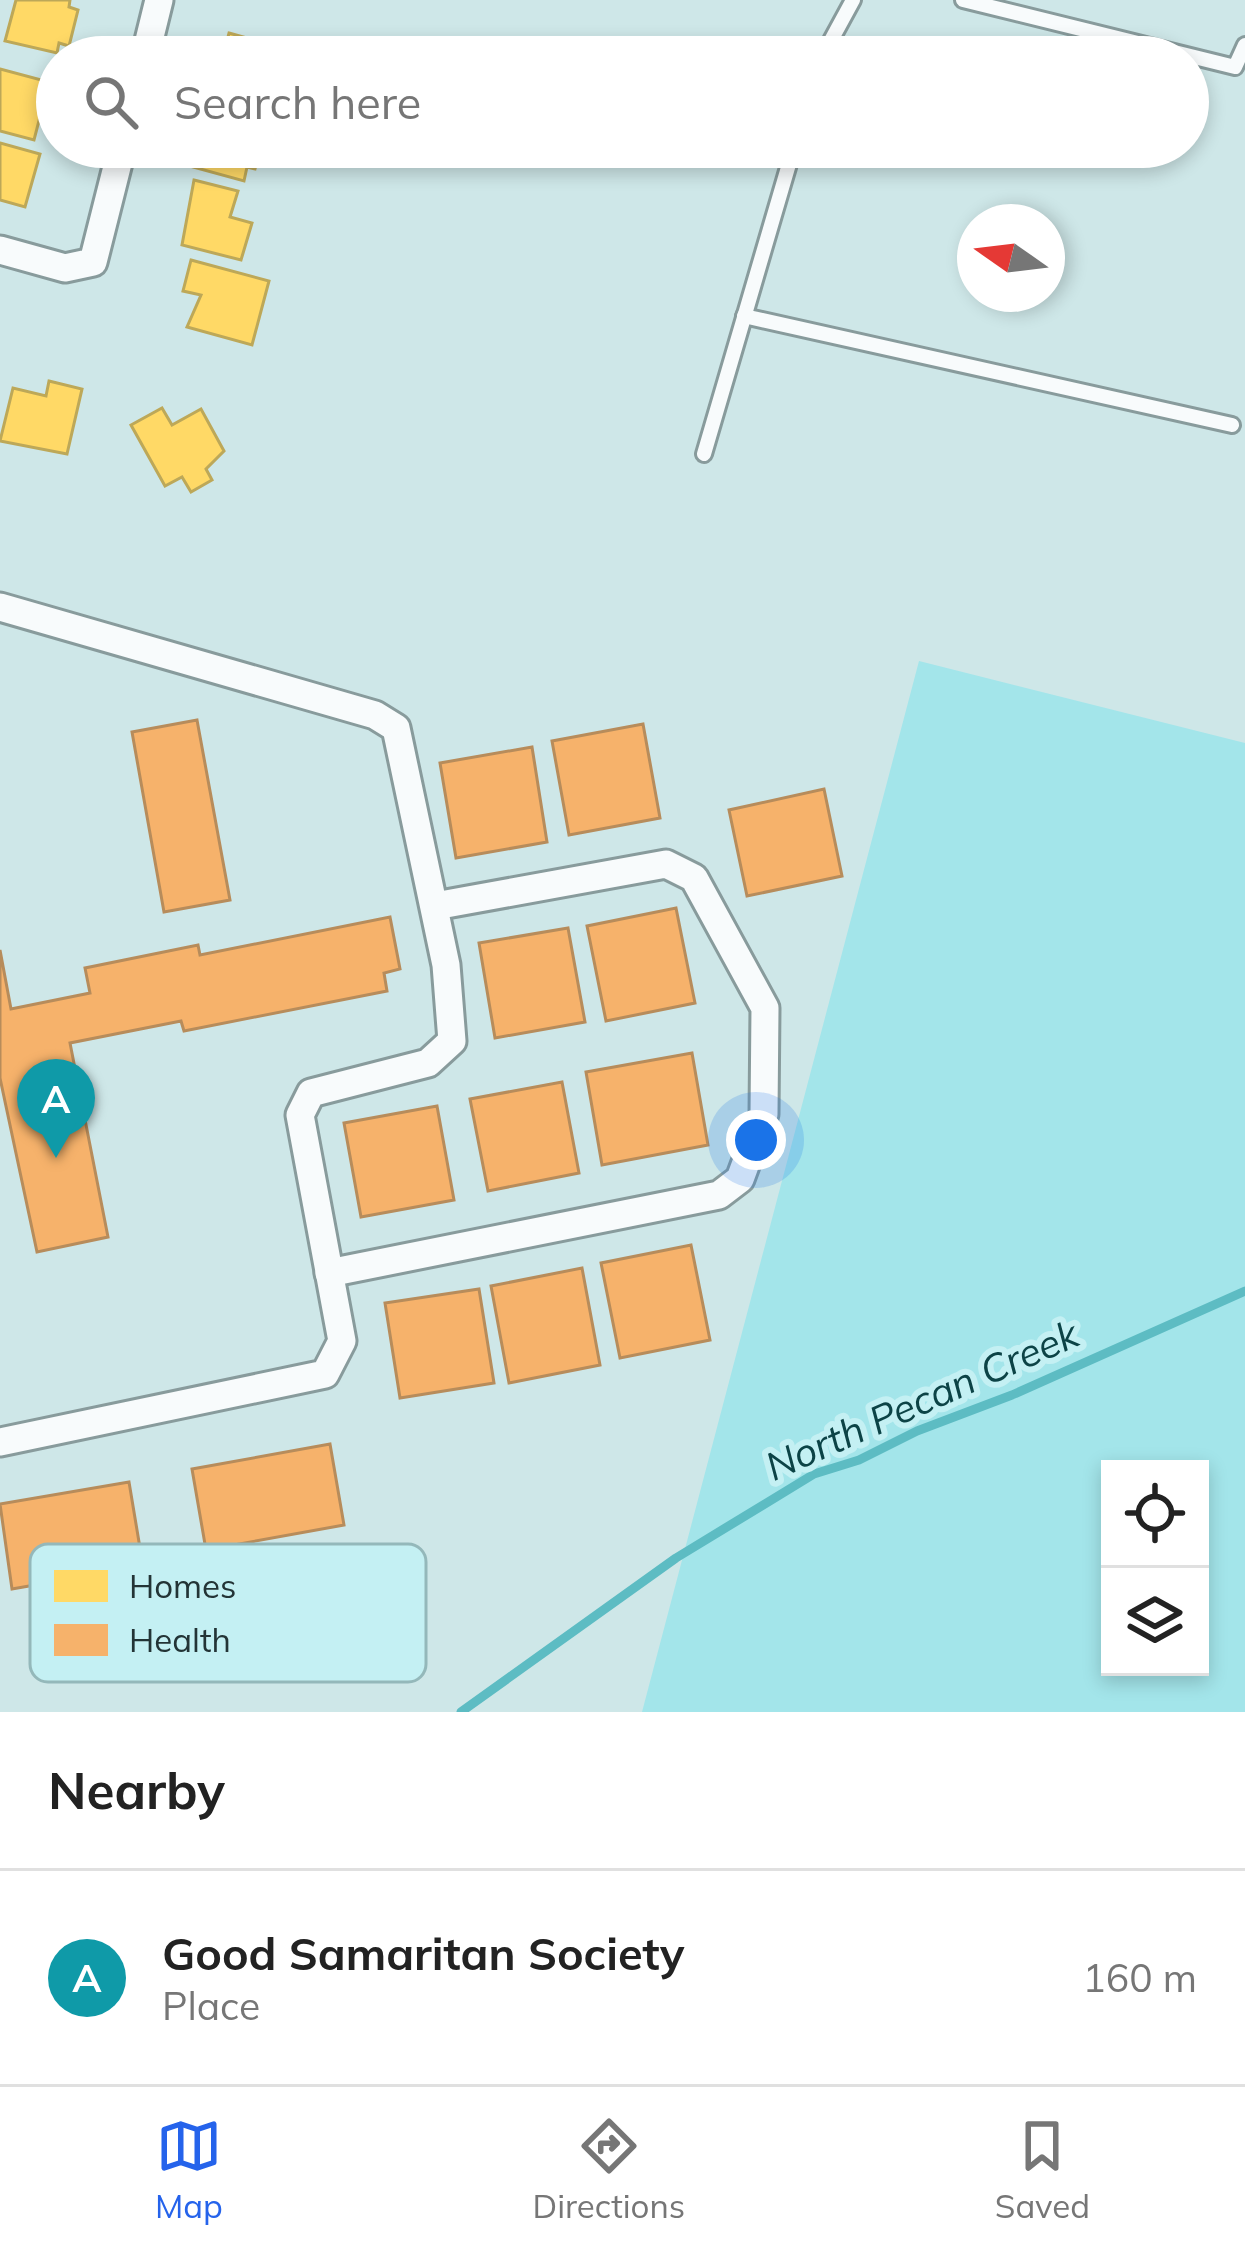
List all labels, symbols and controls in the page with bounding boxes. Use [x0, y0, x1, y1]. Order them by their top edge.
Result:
search box [36, 36, 1209, 168]
icon: search [78, 69, 144, 135]
text: Search here [174, 74, 421, 130]
north arrow [957, 204, 1065, 312]
pin: A [17, 1059, 95, 1158]
your location [726, 1110, 786, 1170]
water label: North Pecan Creek [758, 1308, 1087, 1491]
map controls [1101, 1460, 1209, 1676]
button: locate [1101, 1460, 1209, 1568]
legend [30, 1544, 426, 1682]
text: Homes [129, 1565, 236, 1606]
button: layers [1101, 1568, 1209, 1676]
text: Health [129, 1619, 231, 1660]
text: Nearby [48, 1758, 225, 1822]
text: Good Samaritan Society [162, 1925, 684, 1981]
text: A [72, 1953, 102, 2002]
text: 160 m [1082, 1953, 1197, 2002]
text: Place [162, 1981, 260, 2030]
tab: Map [155, 2113, 223, 2226]
tab: Directions [533, 2113, 685, 2226]
tab: Saved [995, 2113, 1090, 2226]

